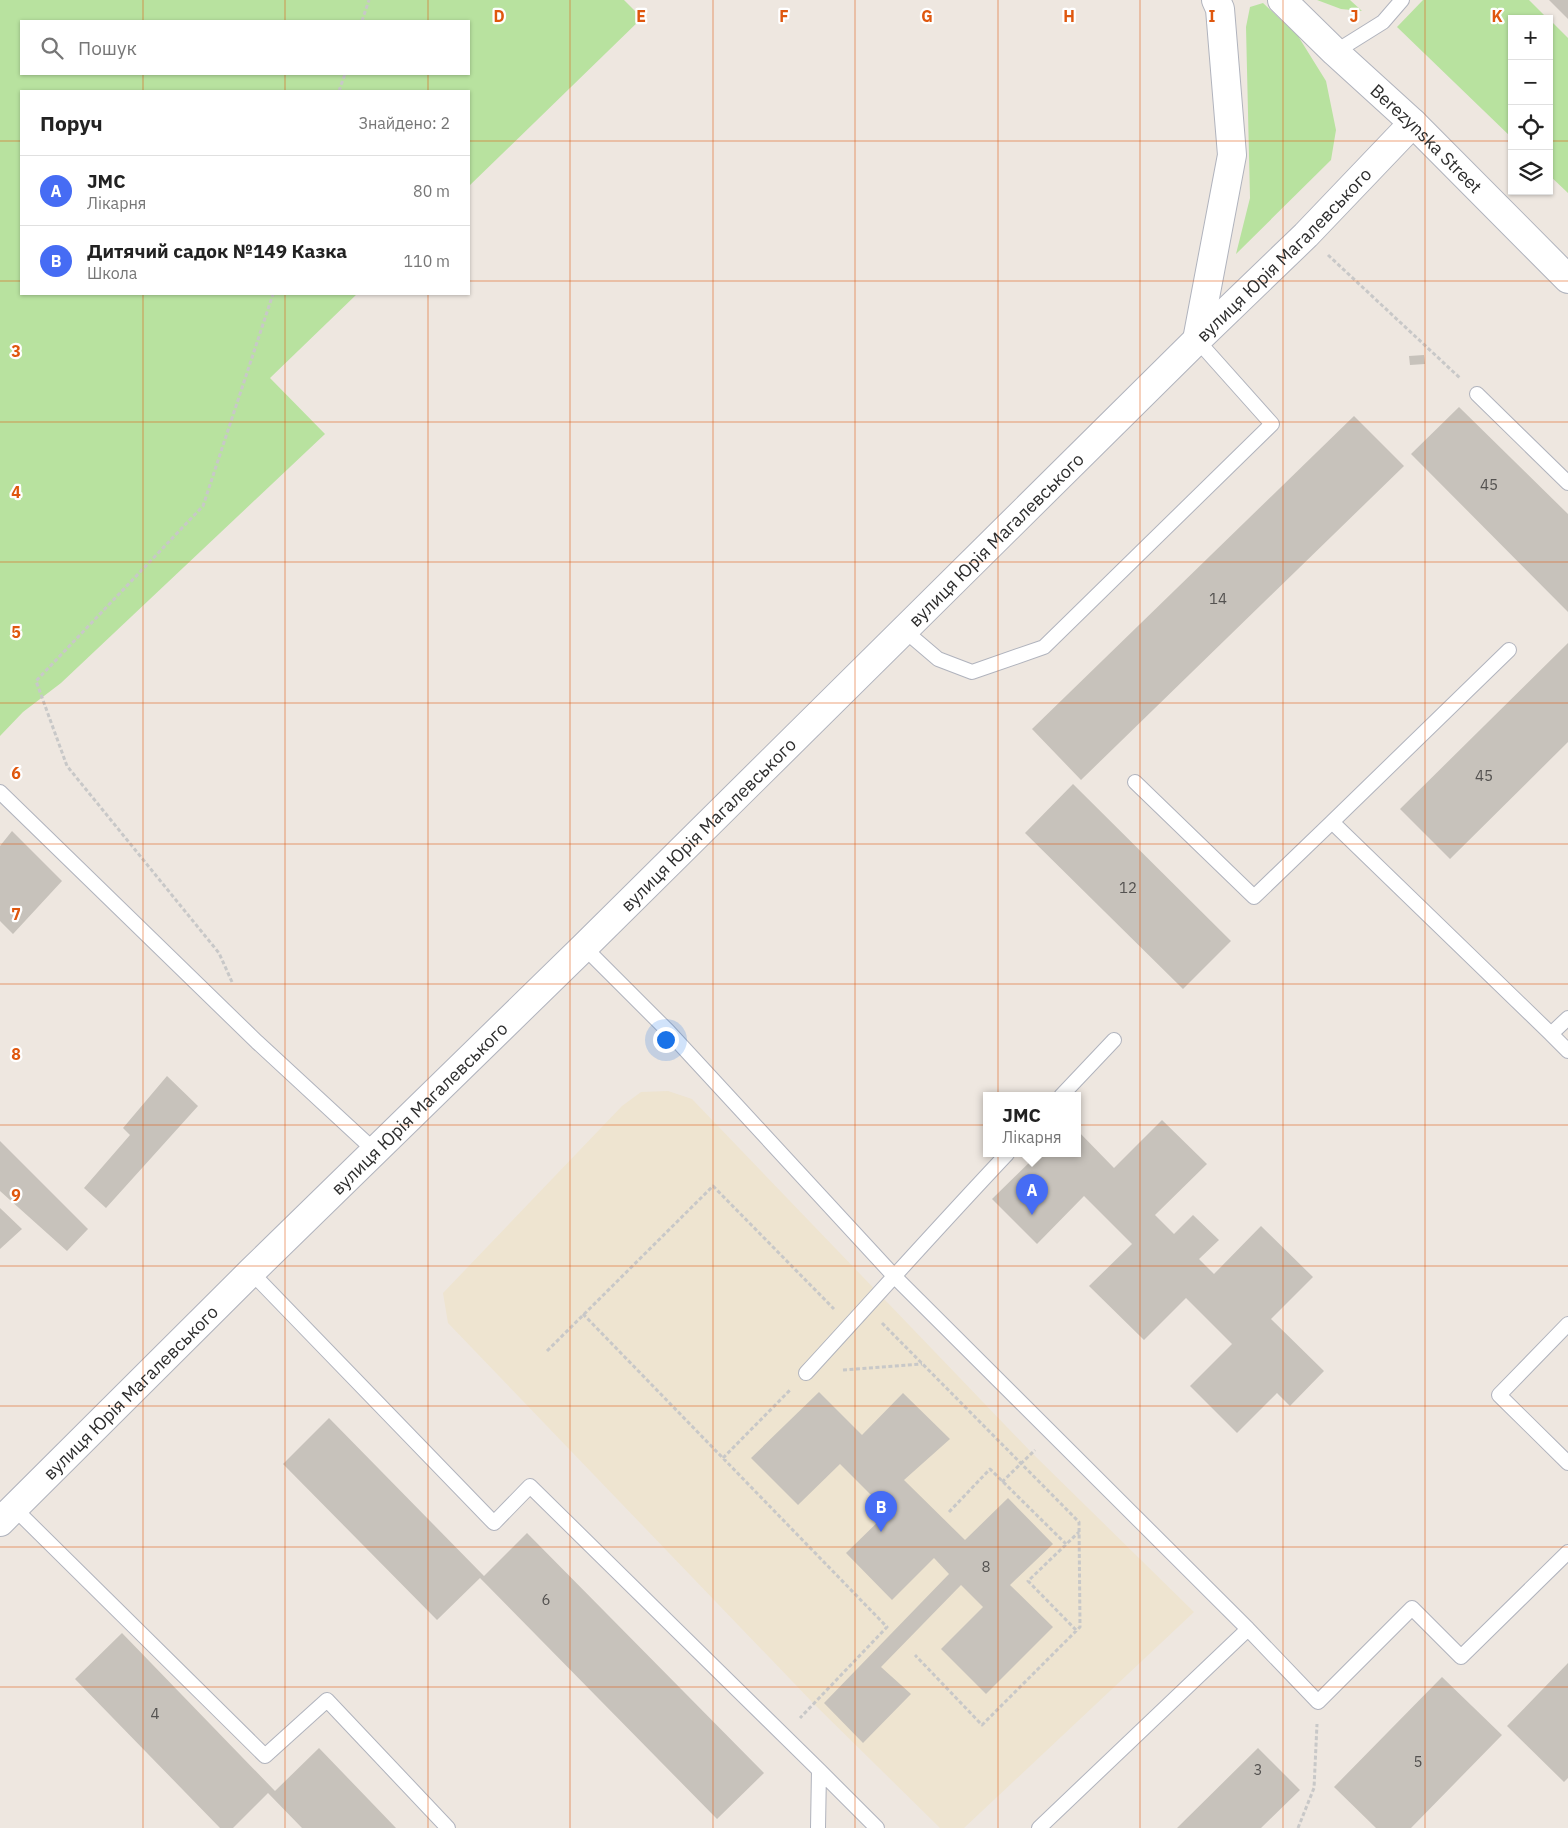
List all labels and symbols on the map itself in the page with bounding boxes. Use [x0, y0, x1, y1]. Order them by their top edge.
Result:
text: D [493, 6, 505, 26]
text: E [636, 6, 646, 26]
text: F [779, 6, 789, 26]
text: G [921, 6, 933, 26]
text: H [1063, 6, 1075, 26]
text: I [1209, 6, 1216, 26]
text: J [1350, 6, 1358, 26]
text: K [1491, 6, 1503, 26]
street label: Berezynska Street [1366, 79, 1487, 198]
street label: вулиця Юрія Магалевського [1191, 163, 1376, 346]
text: 3 [11, 341, 21, 361]
street label: вулиця Юрія Магалевського [903, 448, 1088, 631]
house number: 45 [1480, 475, 1498, 494]
text: 4 [11, 482, 21, 502]
house number: 14 [1209, 589, 1227, 608]
text: 5 [11, 622, 21, 642]
street label: вулиця Юрія Магалевського [615, 732, 800, 916]
text: 6 [11, 763, 21, 783]
house number: 45 [1475, 766, 1493, 785]
house number: 12 [1119, 878, 1137, 897]
text: 7 [11, 904, 21, 924]
street label: вулиця Юрія Магалевського [326, 1017, 512, 1199]
your location [653, 1027, 679, 1053]
text: 8 [11, 1044, 21, 1064]
pin: A [1016, 1174, 1048, 1215]
text: 9 [11, 1185, 21, 1205]
street label: вулиця Юрія Магалевського [38, 1300, 223, 1484]
pin: B [865, 1491, 897, 1532]
house number: 8 [981, 1557, 991, 1576]
house number: 6 [541, 1590, 551, 1609]
house number: 4 [150, 1704, 160, 1723]
house number: 5 [1413, 1752, 1423, 1771]
house number: 3 [1253, 1760, 1263, 1779]

